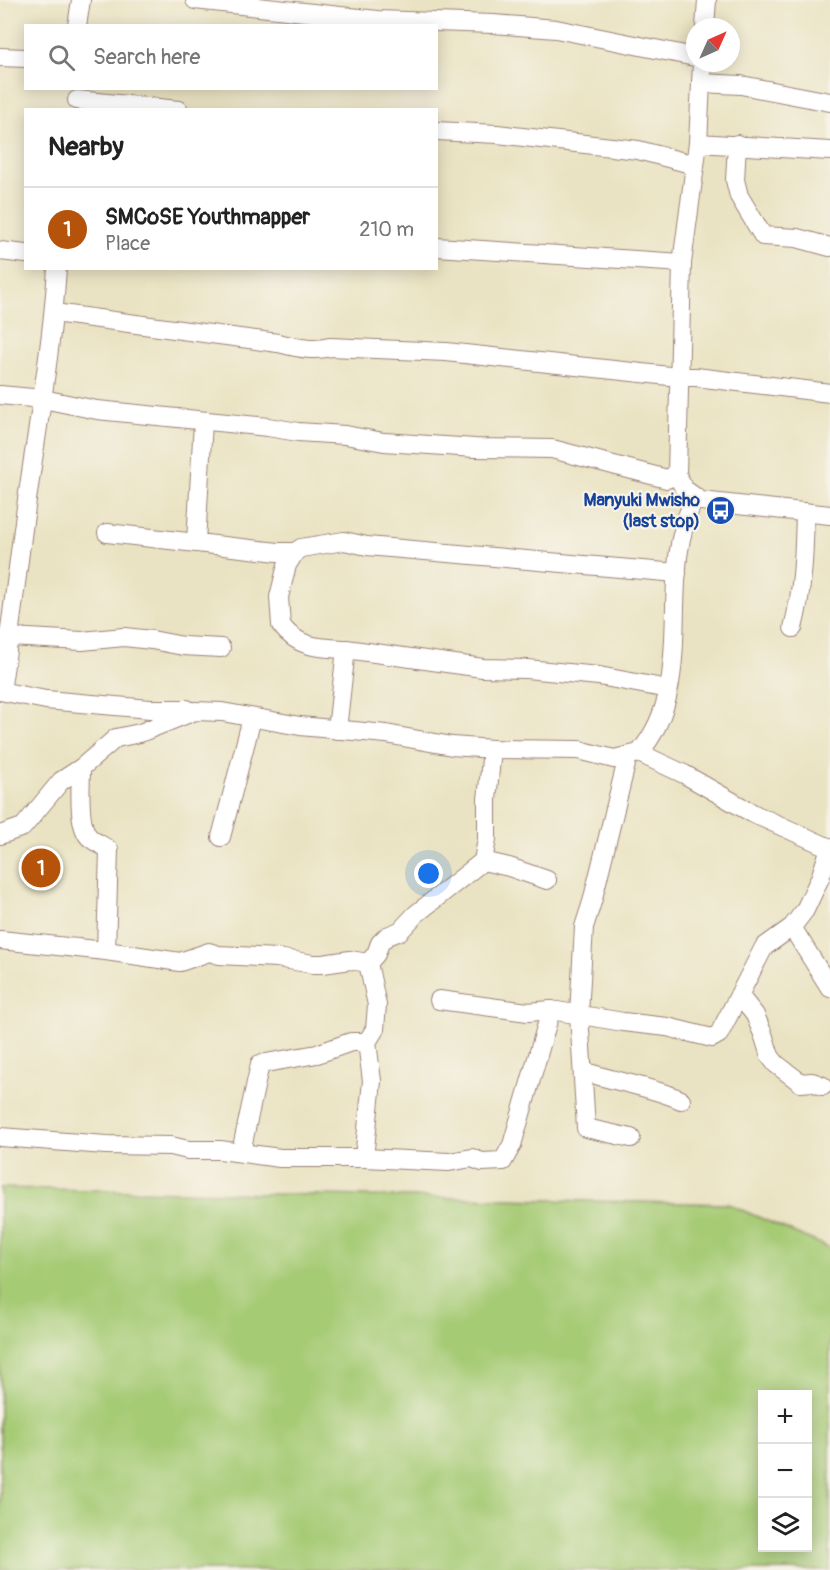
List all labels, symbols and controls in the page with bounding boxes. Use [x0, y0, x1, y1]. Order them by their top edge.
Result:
north arrow [686, 18, 740, 72]
search box [24, 24, 438, 90]
icon: search [45, 41, 78, 74]
text: Search here [93, 43, 200, 71]
text: Nearby [48, 131, 124, 163]
text: SMCoSE Youthmapper [105, 203, 310, 231]
text: 1 [64, 217, 71, 242]
text: 210 m [359, 217, 414, 242]
text: Place [105, 231, 150, 256]
place label: Manyuki Mwisho (last stop) [584, 489, 700, 533]
bus stop icon: Manyuki Mwisho (last stop) [705, 494, 737, 526]
pin: 1 [22, 846, 60, 890]
your location [414, 859, 443, 888]
map controls [758, 1390, 812, 1552]
button: + [758, 1390, 812, 1444]
button: − [758, 1444, 812, 1498]
button: layers [758, 1498, 812, 1552]

